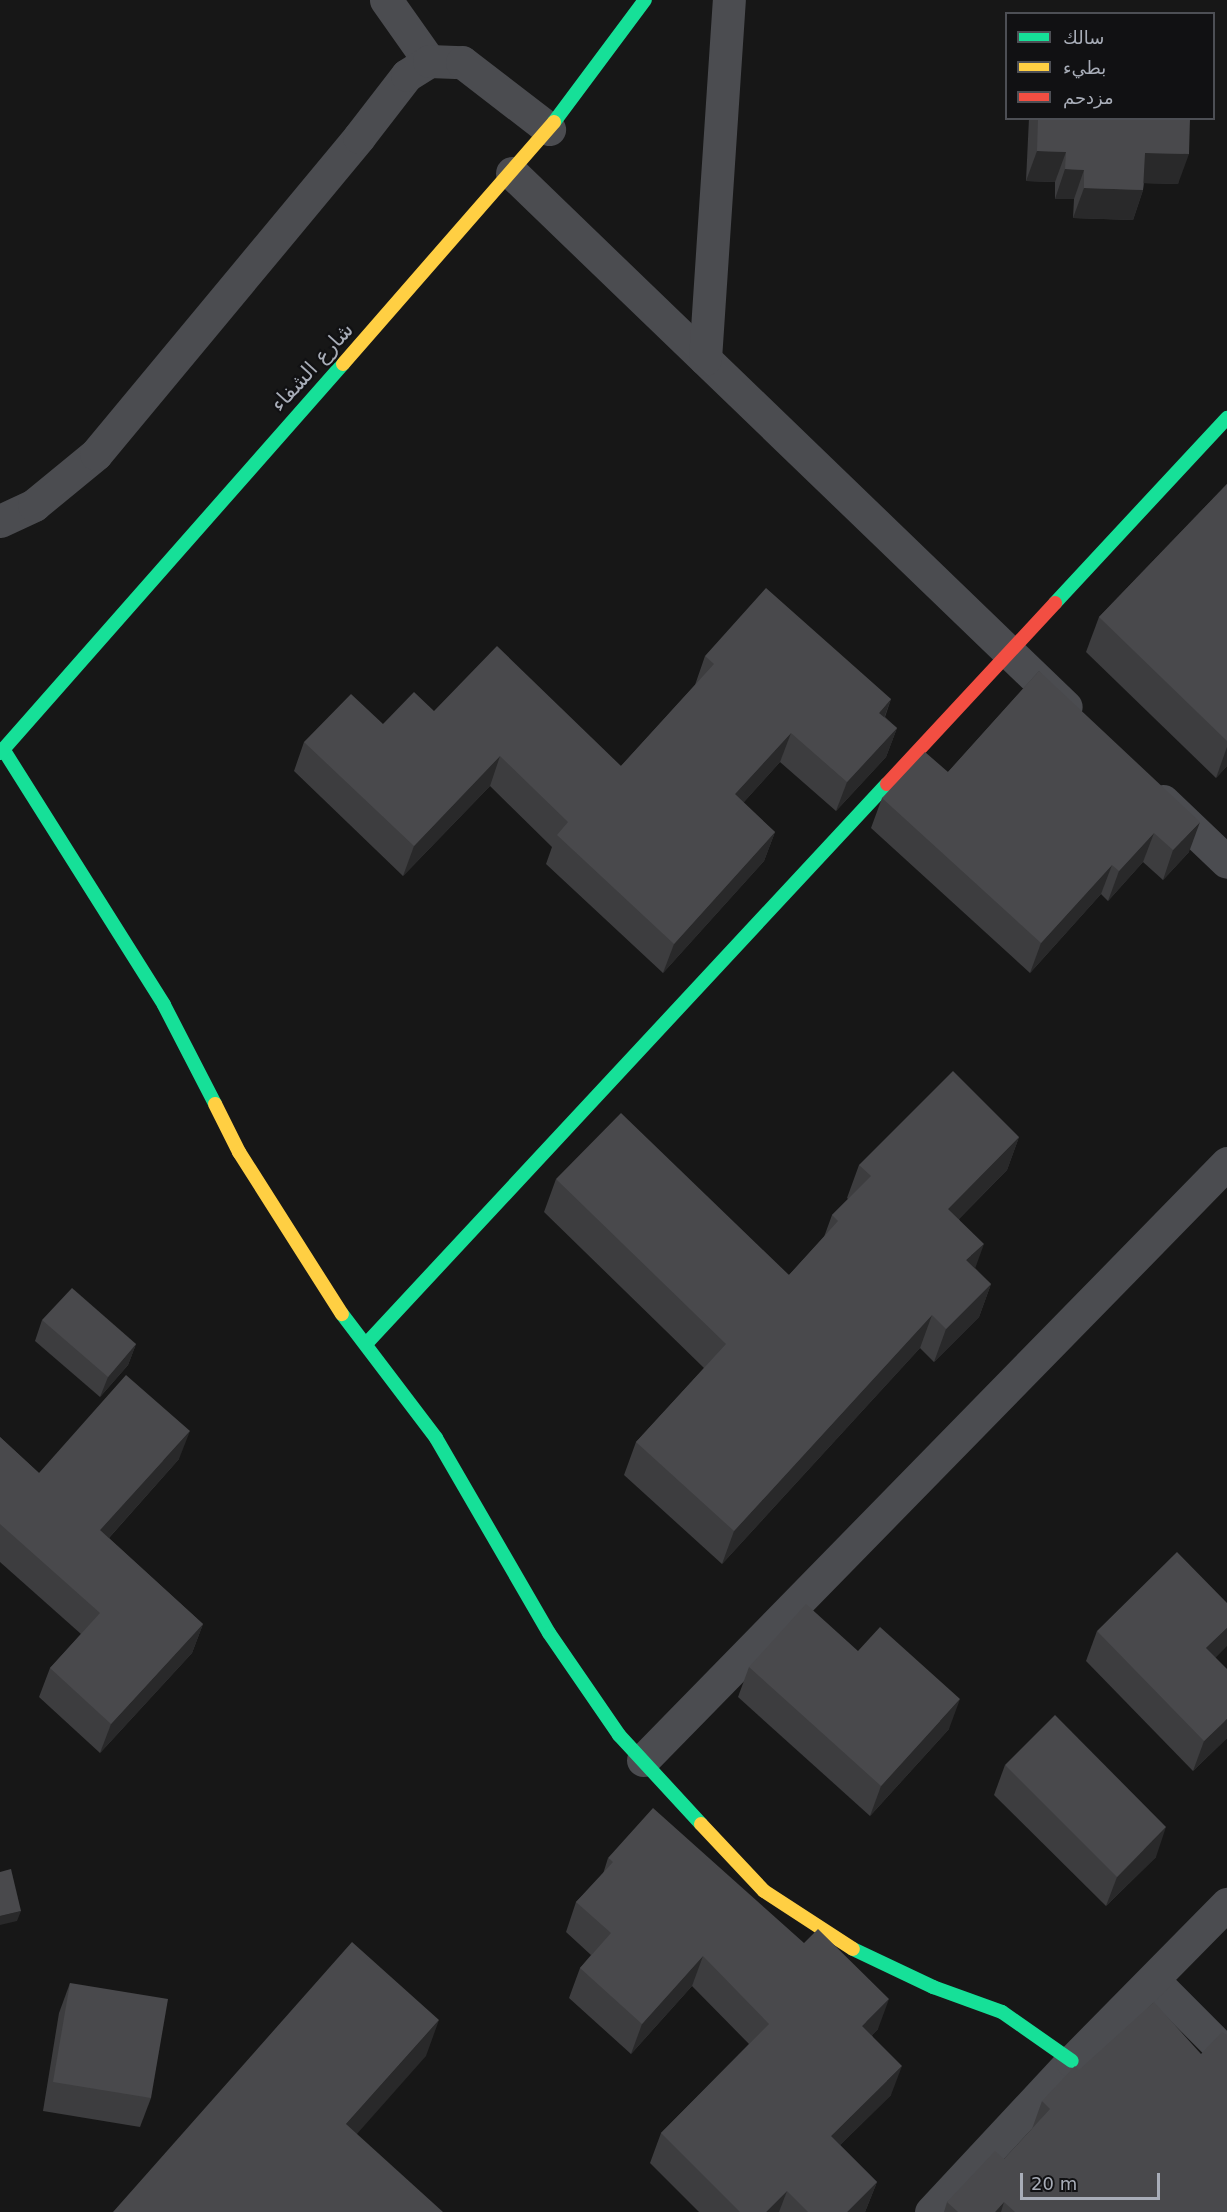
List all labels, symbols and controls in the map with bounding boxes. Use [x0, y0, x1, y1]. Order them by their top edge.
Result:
legend [1005, 12, 1215, 120]
text: سالك [1063, 27, 1104, 48]
text: بطيء [1063, 57, 1106, 78]
text: مزدحم [1063, 87, 1114, 108]
street label: شارع الشفاء [265, 317, 359, 417]
scale bar [1023, 2161, 1162, 2199]
text: 20 m [1031, 2173, 1077, 2194]

